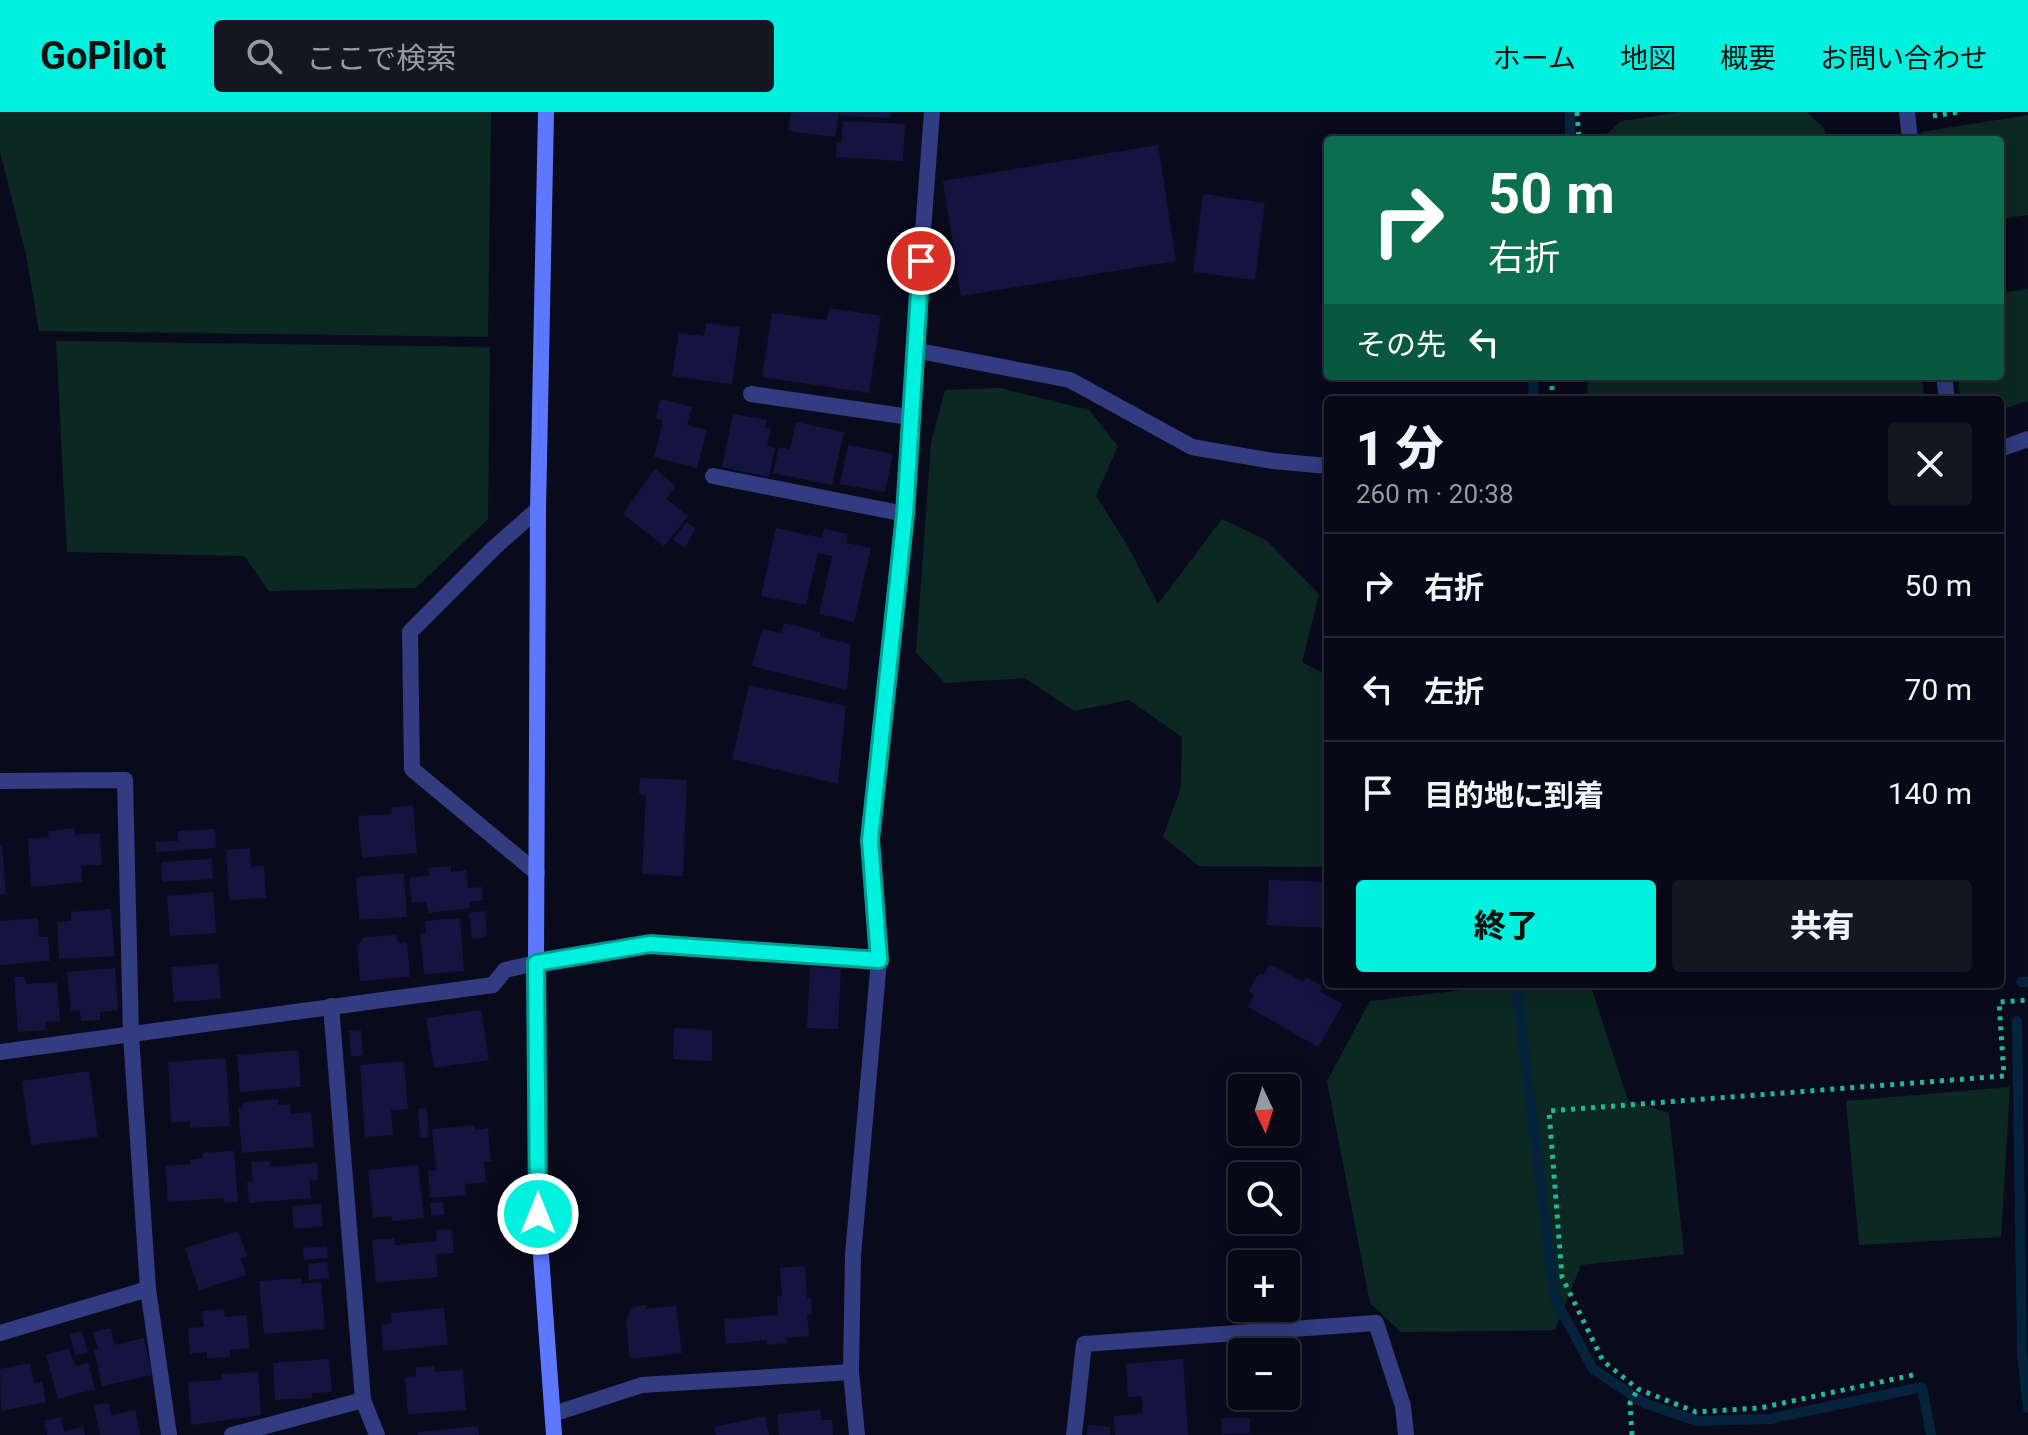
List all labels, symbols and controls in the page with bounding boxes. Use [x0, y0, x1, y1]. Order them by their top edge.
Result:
search box [214, 20, 774, 92]
text: GoPilot [40, 34, 166, 78]
icon: search [242, 34, 286, 78]
text: ここで検索 [306, 41, 456, 76]
text: ホーム [1493, 42, 1576, 75]
text: 地図 [1620, 42, 1676, 75]
text: 概要 [1720, 42, 1776, 75]
text: お問い合わせ [1820, 42, 1988, 75]
text: 50 m [1488, 161, 1615, 227]
icon: right [1356, 168, 1460, 272]
pin [887, 227, 955, 295]
text: 右折 [1488, 237, 1560, 279]
icon: arrive [899, 239, 943, 283]
icon: left [1462, 320, 1506, 364]
text: その先 [1356, 327, 1446, 362]
text: 1 分 [1356, 420, 1444, 477]
button: close [1888, 422, 1972, 506]
text: 260 m · 20:38 [1356, 479, 1514, 509]
icon: right [1356, 563, 1400, 607]
text: 50 m [1905, 568, 1972, 603]
text: 右折 [1424, 570, 1484, 605]
icon: left [1356, 667, 1400, 711]
text: 70 m [1905, 672, 1972, 707]
text: 左折 [1424, 674, 1484, 709]
icon: arrive [1356, 771, 1400, 815]
text: 140 m [1888, 776, 1972, 811]
text: 目的地に到着 [1424, 778, 1604, 813]
button: 終了 [1356, 880, 1656, 972]
button: 共有 [1672, 880, 1972, 972]
north arrow [1228, 1074, 1300, 1146]
map controls [1228, 1074, 1300, 1410]
button: search [1228, 1162, 1300, 1234]
position arrow [496, 1172, 580, 1256]
button: + [1228, 1250, 1300, 1322]
button: − [1228, 1338, 1300, 1410]

